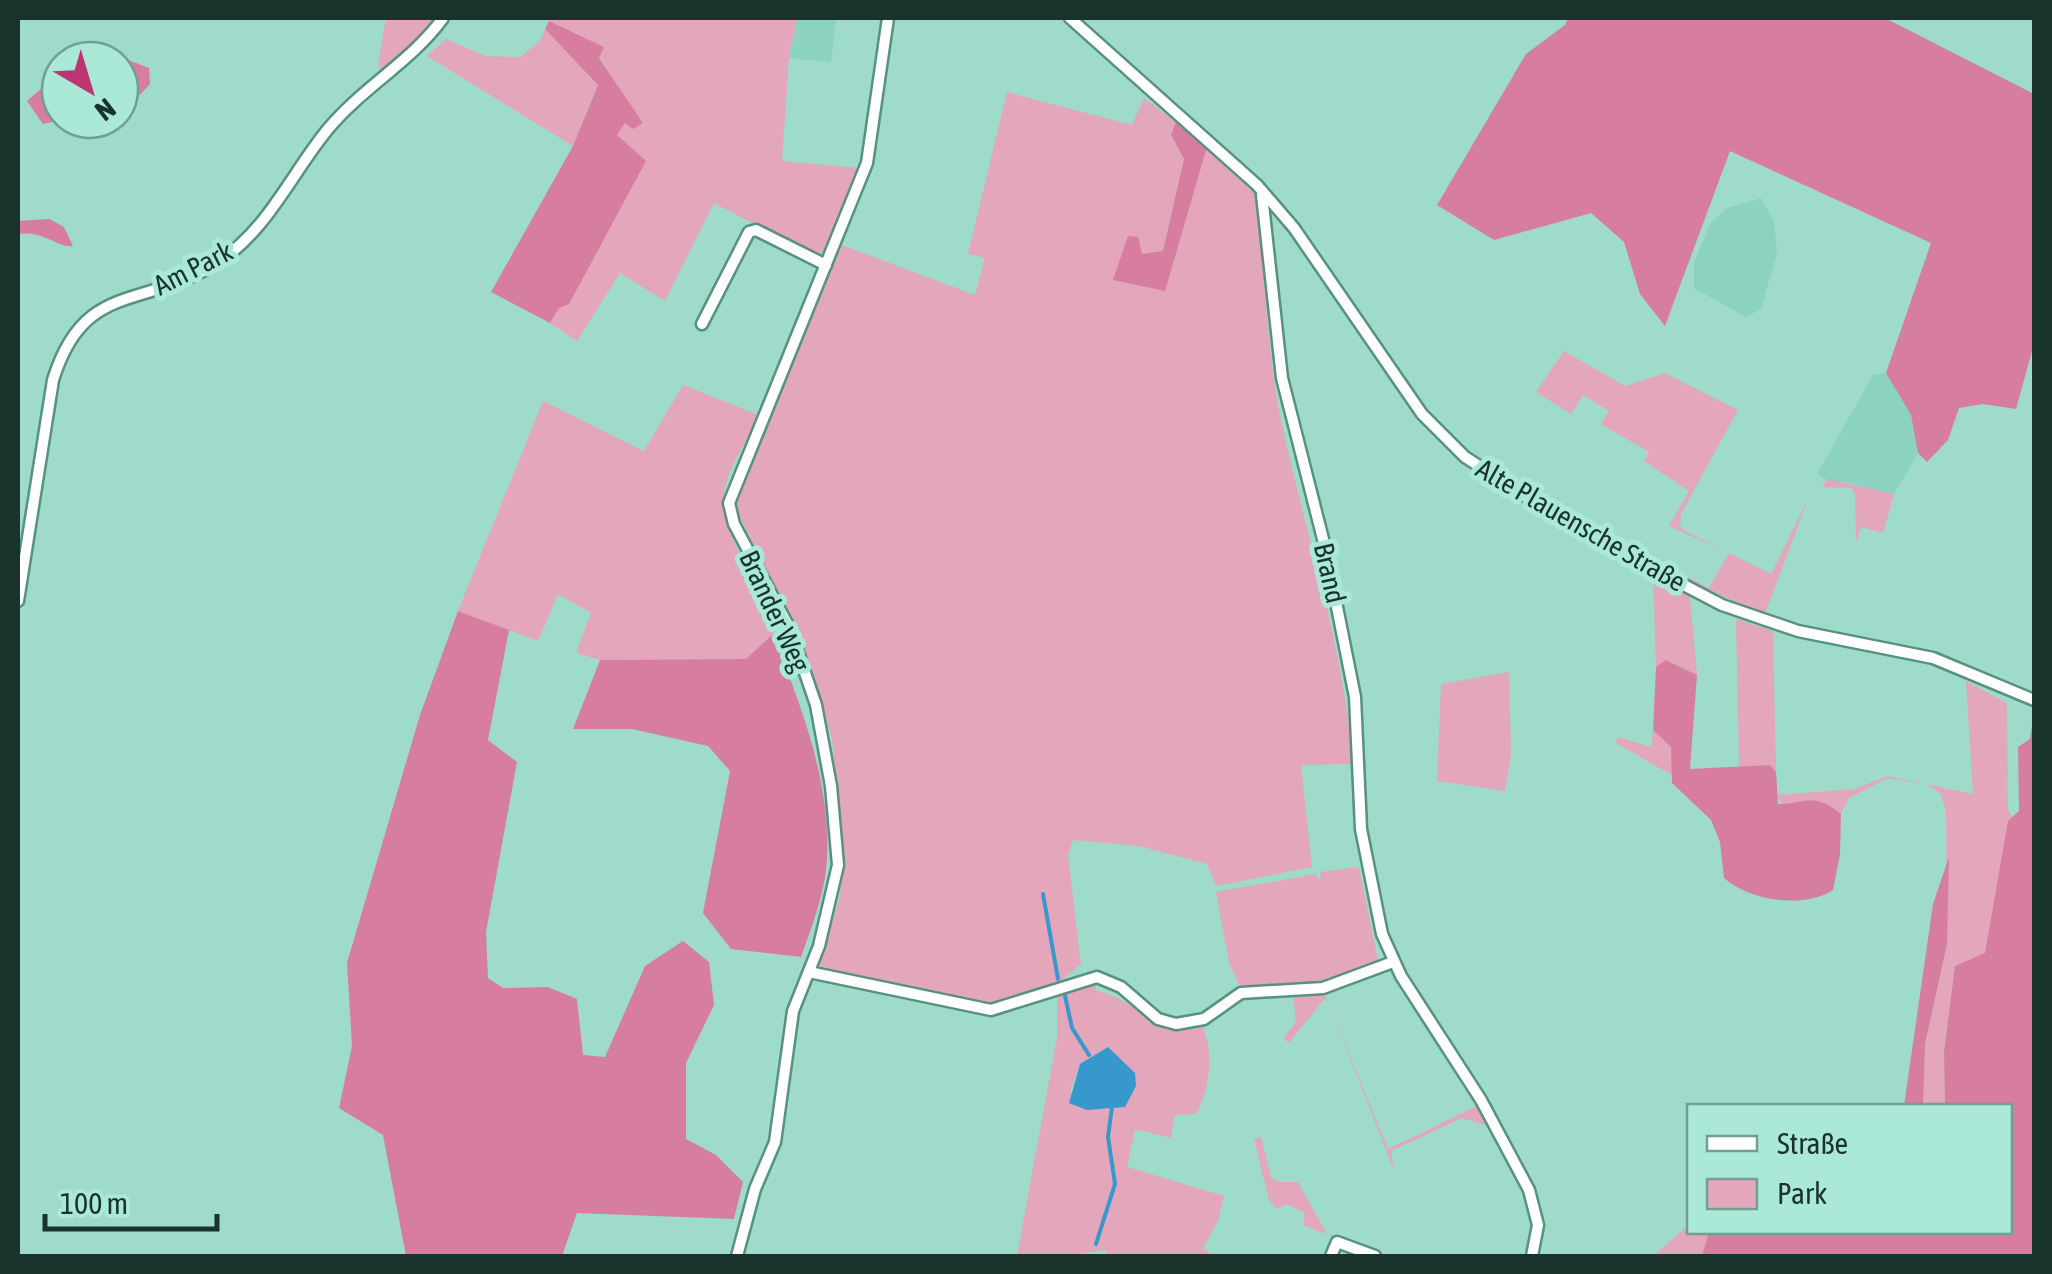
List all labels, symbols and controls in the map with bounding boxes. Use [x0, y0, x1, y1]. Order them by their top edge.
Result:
north arrow [40, 40, 140, 140]
text: N [89, 92, 122, 127]
street label: Am Park [148, 235, 238, 301]
street label: Alte Plauensche Straße [1471, 452, 1691, 598]
street label: Brand [1308, 540, 1352, 606]
street label: Brander Weg [733, 545, 817, 677]
legend [1687, 1104, 2012, 1234]
text: Straße [1777, 1126, 1848, 1160]
scale bar [45, 1169, 218, 1231]
text: Park [1777, 1176, 1827, 1210]
text: 100 m [60, 1186, 128, 1220]

